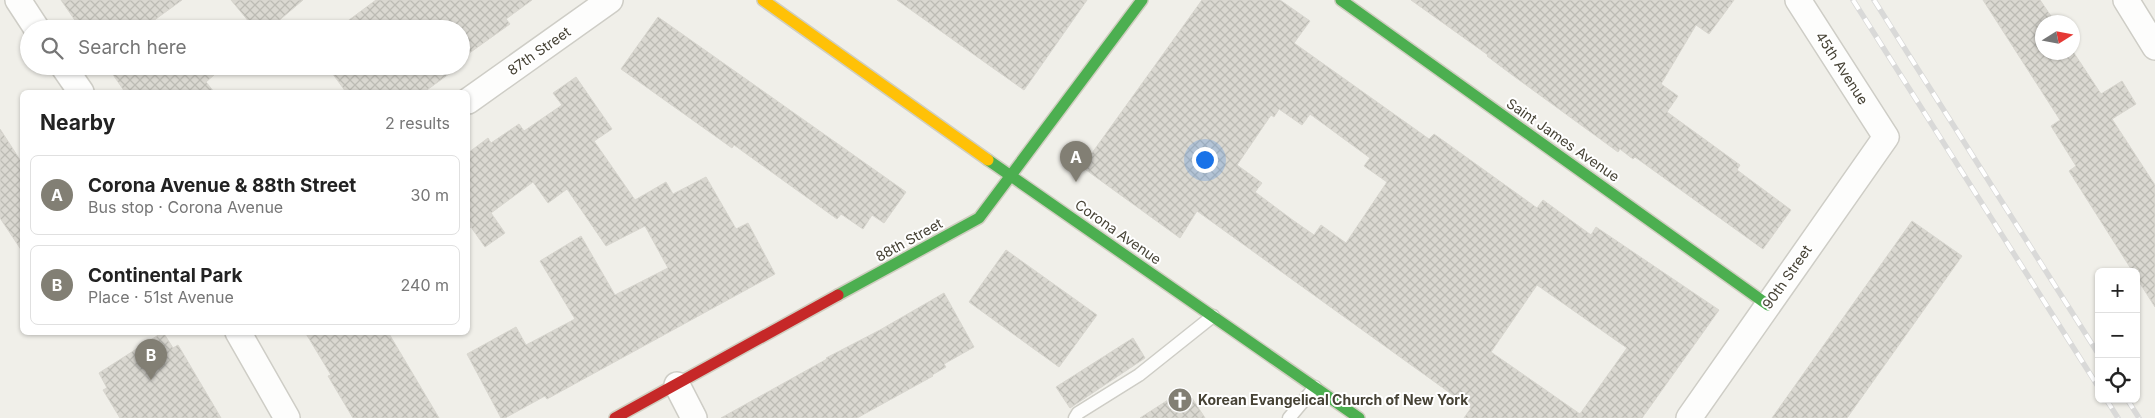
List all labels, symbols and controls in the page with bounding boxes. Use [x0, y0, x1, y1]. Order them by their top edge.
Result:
north arrow [2035, 15, 2080, 60]
search box [20, 20, 470, 75]
street label: 87th Street [504, 22, 574, 78]
street label: 45th Avenue [1813, 28, 1872, 107]
icon: search [38, 34, 66, 62]
text: Search here [78, 36, 187, 59]
street label: Saint James Avenue [1504, 94, 1623, 185]
text: Nearby [40, 110, 115, 135]
text: 2 results [385, 113, 450, 133]
pin: A [1060, 141, 1092, 182]
your location [1192, 147, 1218, 173]
text: Corona Avenue & 88th Street [88, 174, 356, 197]
text: A [51, 185, 63, 205]
text: 30 m [411, 185, 449, 205]
street label: Corona Avenue [1072, 196, 1165, 268]
text: Bus stop · Corona Avenue [88, 197, 283, 217]
street label: 88th Street [872, 214, 945, 265]
street label: 90th Street [1758, 241, 1815, 312]
text: Continental Park [88, 264, 243, 287]
map controls [2095, 268, 2140, 403]
button: + [2095, 268, 2140, 313]
text: B [52, 275, 62, 295]
text: 240 m [401, 275, 449, 295]
text: Place · 51st Avenue [88, 287, 234, 307]
button: − [2095, 313, 2140, 358]
pin: B [135, 339, 167, 380]
button: locate [2095, 358, 2140, 403]
church icon: Korean Evangelical Church of New York [1167, 387, 1193, 413]
place label: Korean Evangelical Church of New York [1198, 391, 1469, 408]

